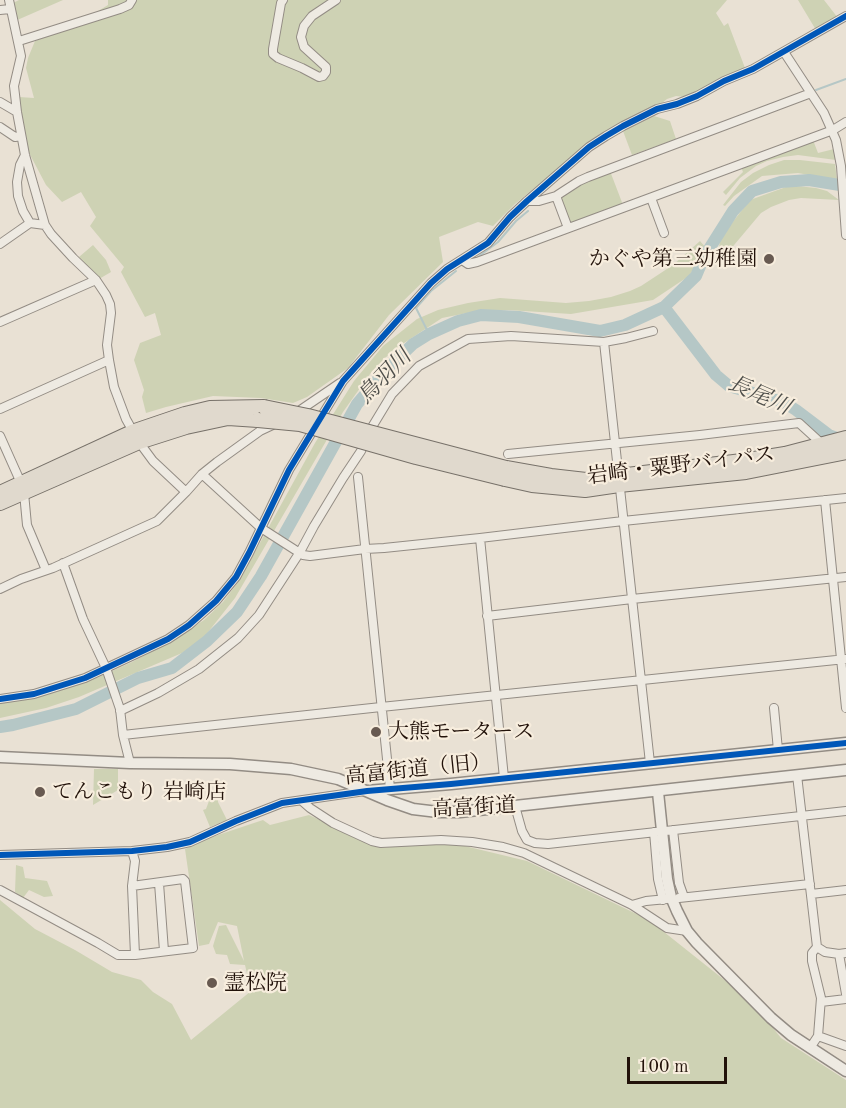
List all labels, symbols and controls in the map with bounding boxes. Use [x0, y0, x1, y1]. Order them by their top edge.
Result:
place label: かぐや第三幼稚園 [589, 246, 757, 272]
marker: かぐや第三幼稚園 [762, 252, 776, 266]
water label: 鳥羽川 [353, 344, 417, 410]
water label: 長尾川 [723, 371, 795, 421]
street label: 岩崎・粟野バイパス [586, 442, 776, 490]
place label: 大熊モータース [388, 719, 534, 745]
marker: 大熊モータース [369, 725, 383, 739]
street label: 高富街道（旧） [344, 750, 492, 790]
place label: てんこもり 岩崎店 [52, 779, 226, 805]
marker: てんこもり 岩崎店 [33, 785, 47, 799]
street label: 高富街道 [431, 793, 517, 823]
place label: 霊松院 [224, 970, 287, 996]
marker: 霊松院 [205, 976, 219, 990]
scale bar [630, 1045, 730, 1083]
text: 100 m [638, 1058, 689, 1076]

